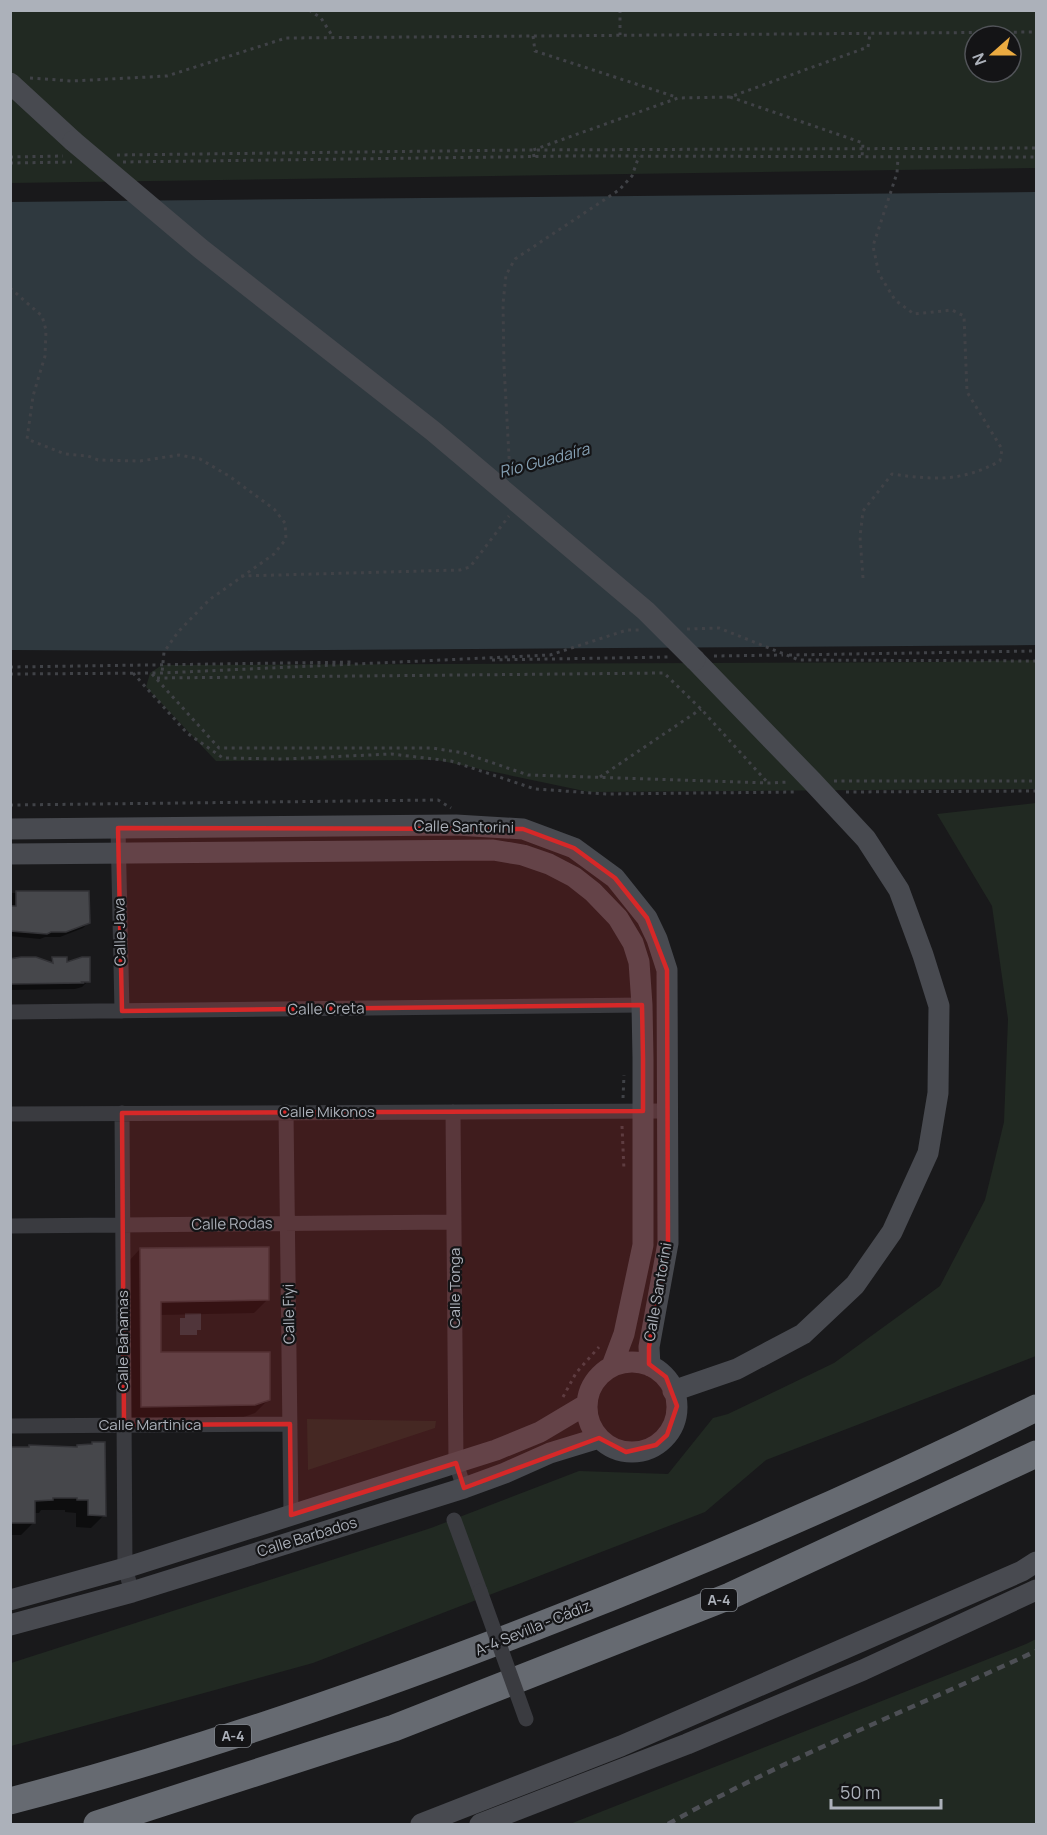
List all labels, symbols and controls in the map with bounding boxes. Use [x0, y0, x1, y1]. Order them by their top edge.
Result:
north arrow [963, 24, 1023, 84]
text: N [967, 50, 991, 69]
water label: Río Guadaíra [496, 437, 593, 483]
street label: Calle Santorini [414, 815, 514, 838]
street label: Calle Java [108, 898, 131, 966]
street label: Calle Creta [287, 997, 365, 1020]
street label: Calle Mikonos [279, 1101, 375, 1122]
street label: Calle Rodas [191, 1212, 273, 1235]
street label: Calle Santorini [638, 1241, 677, 1343]
street label: Calle Tonga [444, 1248, 465, 1328]
street label: Calle Fiyi [277, 1284, 300, 1344]
street label: Calle Bahamas [112, 1290, 133, 1392]
street label: Calle Martinica [99, 1414, 201, 1435]
street label: Calle Barbados [254, 1511, 360, 1562]
road number: A-4 [701, 1589, 737, 1611]
street label: A-4 Sevilla - Cádiz [472, 1595, 594, 1660]
road number: A-4 [215, 1725, 251, 1747]
scale bar [831, 1772, 940, 1810]
text: 50 m [840, 1780, 880, 1804]

